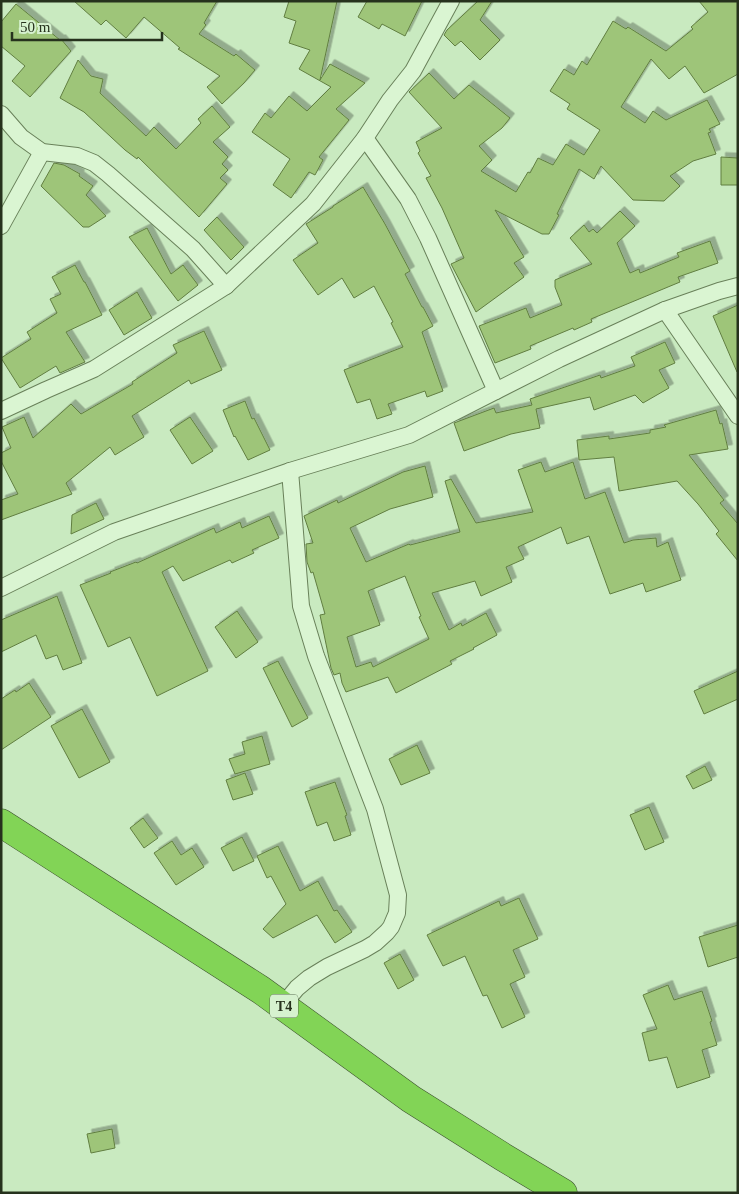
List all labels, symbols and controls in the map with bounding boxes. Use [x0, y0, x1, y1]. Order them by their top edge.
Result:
scale bar [12, 10, 162, 42]
text: 50 m [20, 19, 51, 35]
road number: T4 [270, 994, 298, 1018]

